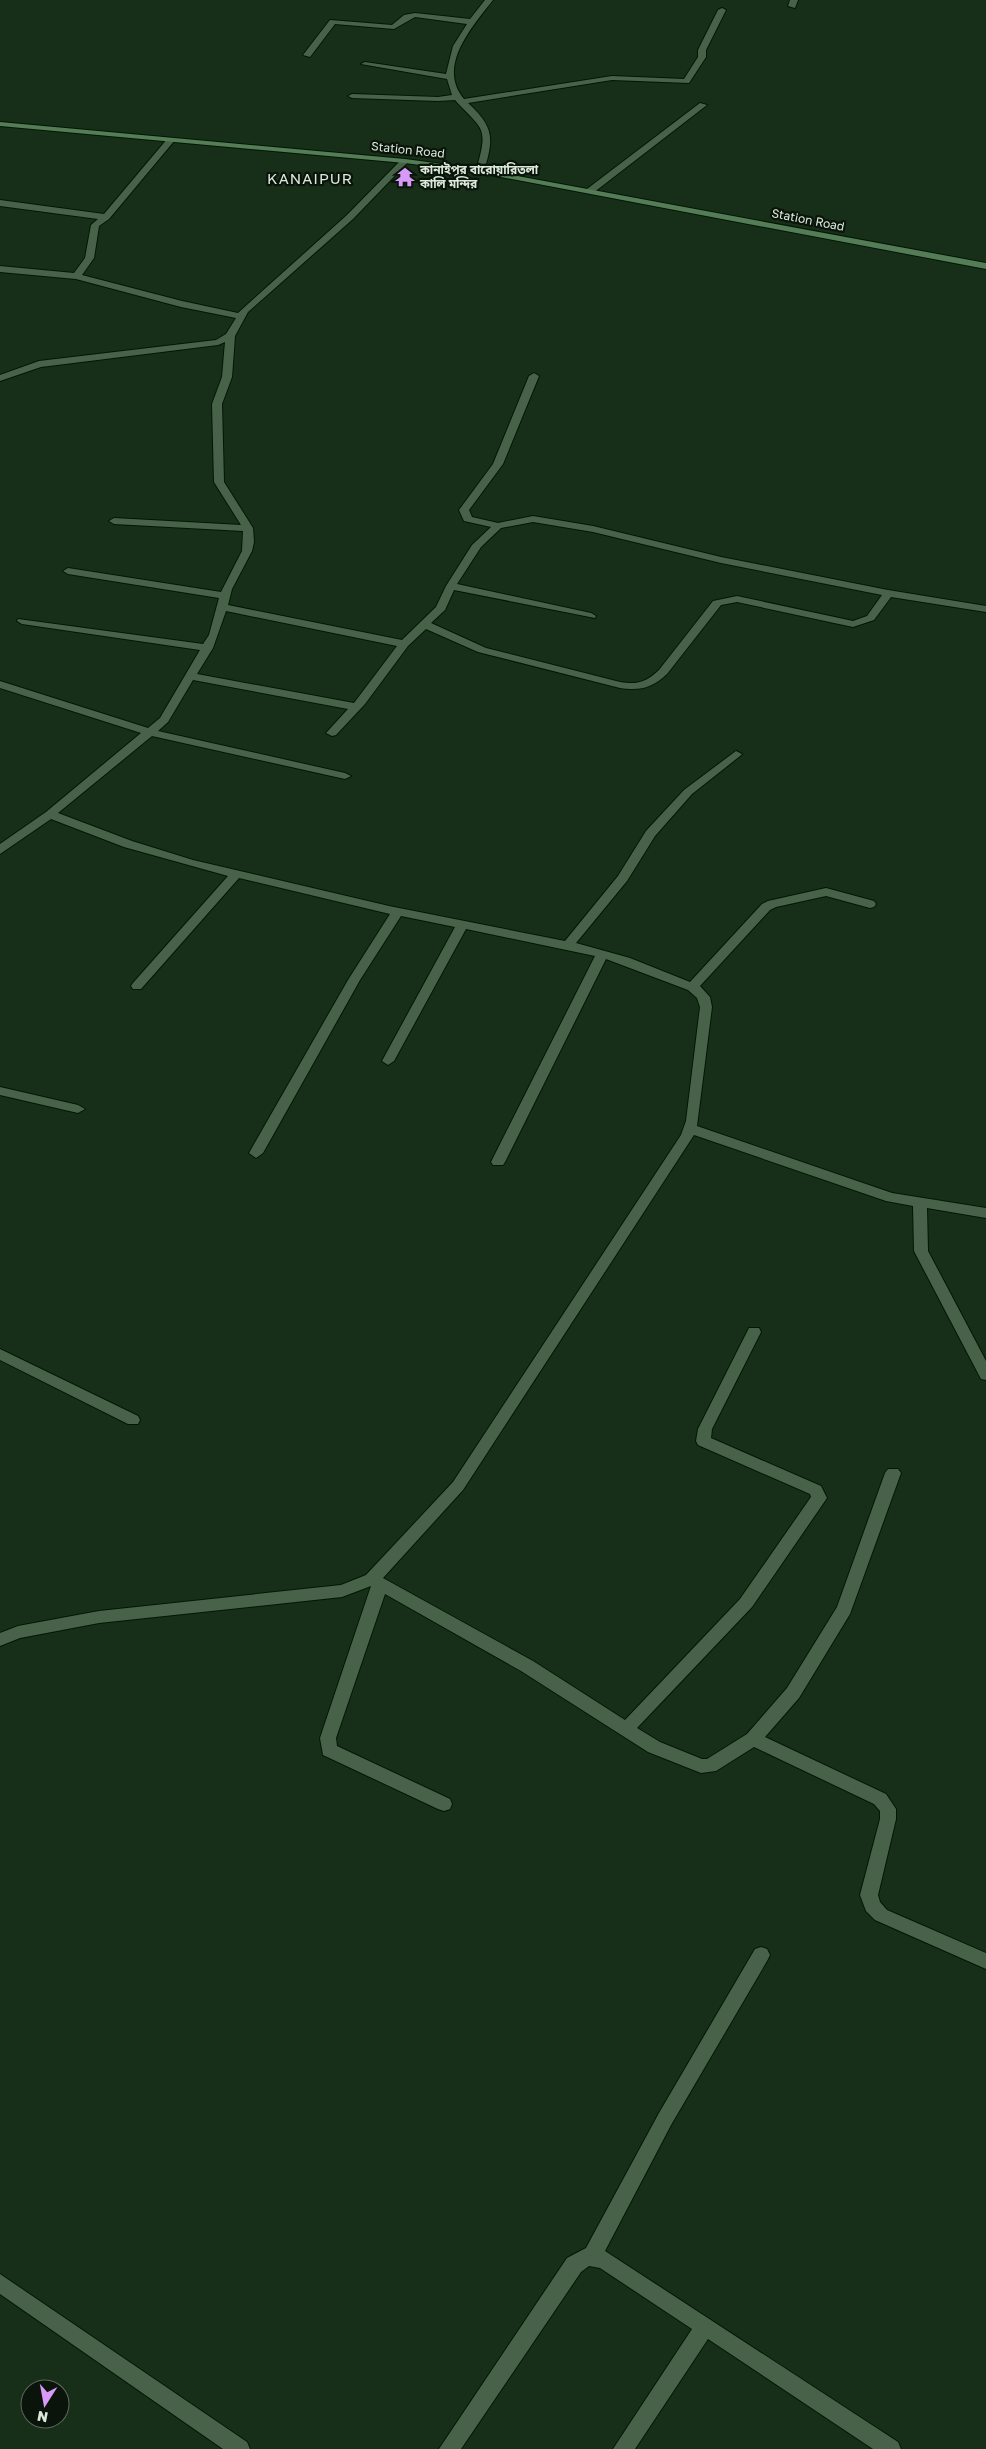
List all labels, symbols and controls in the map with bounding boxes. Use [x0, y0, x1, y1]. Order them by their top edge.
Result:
street label: Station Road [371, 138, 446, 161]
place label: কানাইপুর বারোয়ারিতলা কালি মন্দির [419, 162, 539, 191]
temple icon: কানাইপুর বারোয়ারিতলা কালি মন্দির [394, 166, 416, 188]
district label: KANAIPUR [267, 169, 353, 187]
street label: Station Road [770, 205, 846, 234]
north arrow [20, 2379, 70, 2429]
text: N [36, 2408, 49, 2427]

